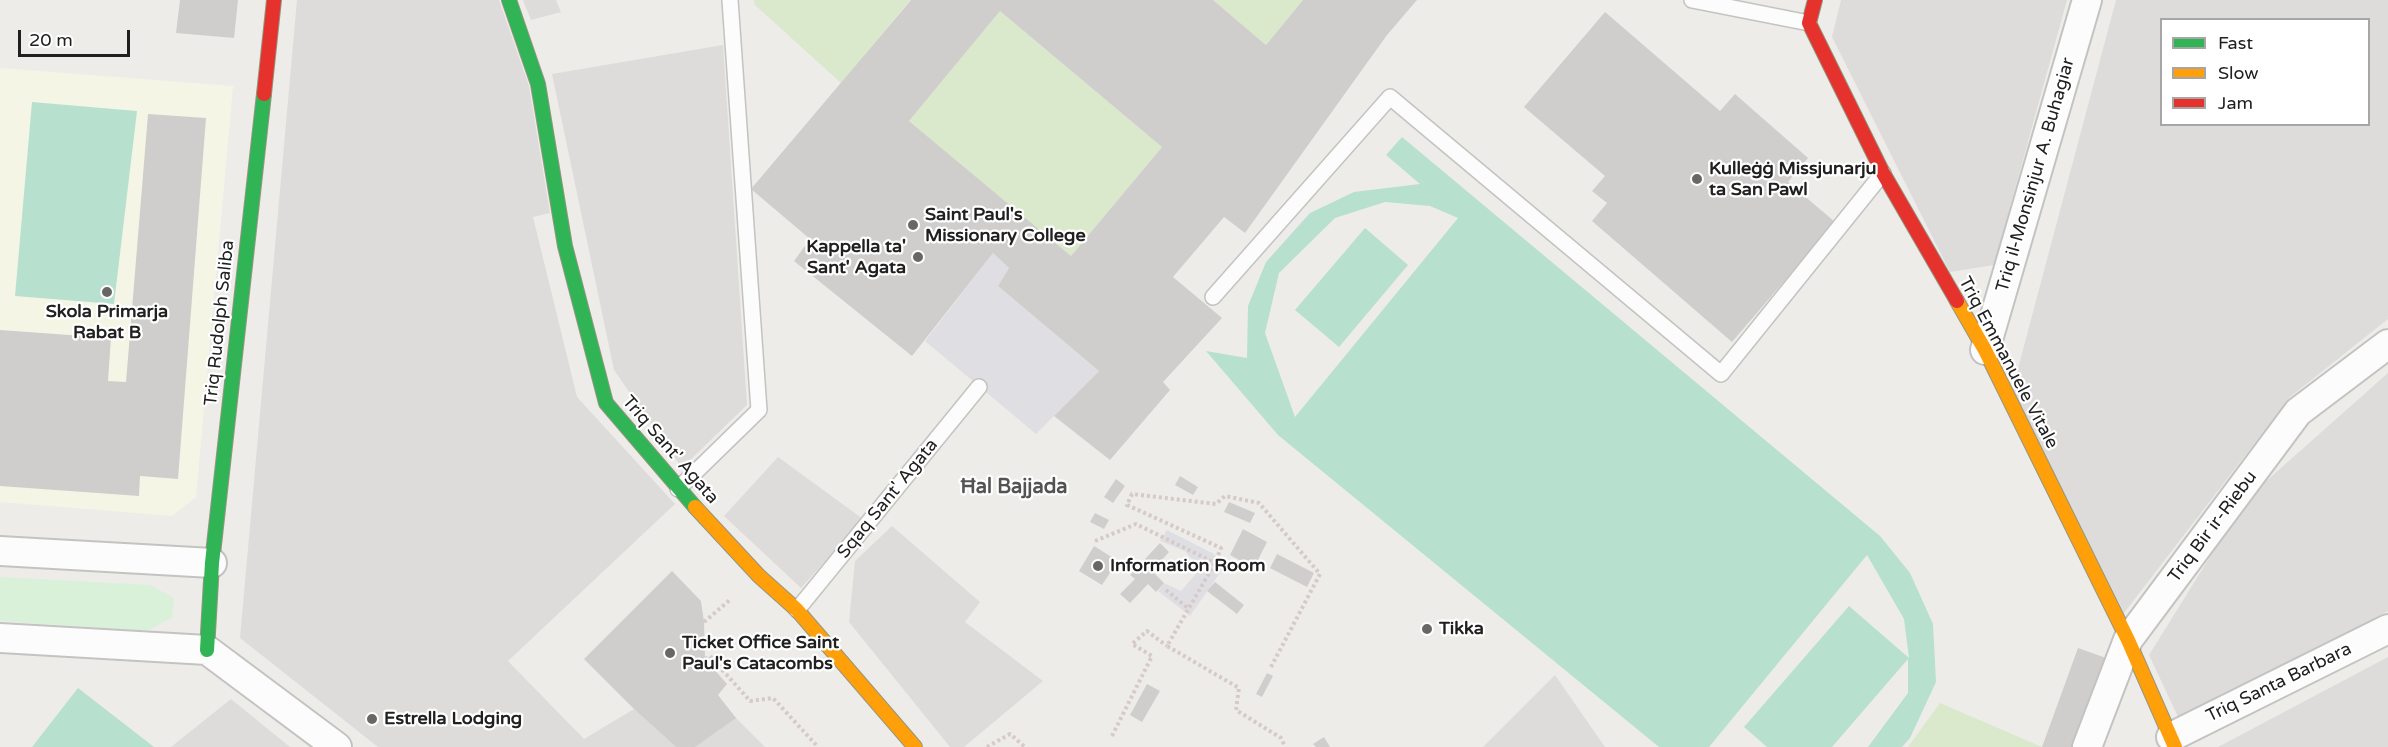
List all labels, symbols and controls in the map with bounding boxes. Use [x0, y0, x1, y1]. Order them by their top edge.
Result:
scale bar [21, 18, 134, 56]
legend [2160, 18, 2370, 126]
text: 20 m [29, 29, 73, 51]
text: Fast [2218, 32, 2253, 54]
street label: Triq il-Monsinjur A. Buhagiar [1992, 55, 2080, 295]
text: Slow [2218, 62, 2259, 84]
text: Jam [2218, 92, 2253, 114]
place label: Kulleġġ Missjunarju ta San Pawl [1709, 158, 1877, 201]
marker: Kulleġġ Missjunarju ta San Pawl [1690, 172, 1704, 186]
place label: Saint Paul's Missionary College [925, 204, 1086, 246]
marker: Saint Paul's Missionary College [906, 218, 920, 232]
place label: Kappella ta' Sant' Agata [806, 236, 906, 278]
street label: Triq Rudolph Saliba [201, 239, 239, 407]
marker: Kappella ta' Sant' Agata [911, 250, 925, 264]
street label: Triq Emmanuele Vitale [1953, 273, 2063, 453]
marker: Skola Primarja Rabat B [100, 285, 114, 299]
place label: Skola Primarja Rabat B [46, 301, 168, 344]
street label: Triq Sant' Agata [617, 391, 723, 509]
street label: Sqaq Sant' Agata [833, 435, 943, 563]
street label: Triq Bir ir-Riebu [2164, 467, 2262, 587]
district label: Ħal Bajjada [960, 476, 1068, 500]
place label: Information Room [1110, 555, 1265, 577]
marker: Information Room [1091, 559, 1105, 573]
place label: Tikka [1439, 618, 1484, 640]
marker: Tikka [1420, 622, 1434, 636]
place label: Ticket Office Saint Paul's Catacombs [682, 632, 839, 674]
street label: Triq Santa Barbara [2203, 638, 2355, 728]
marker: Ticket Office Saint Paul's Catacombs [663, 646, 677, 660]
place label: Estrella Lodging [384, 708, 522, 730]
marker: Estrella Lodging [365, 712, 379, 726]

